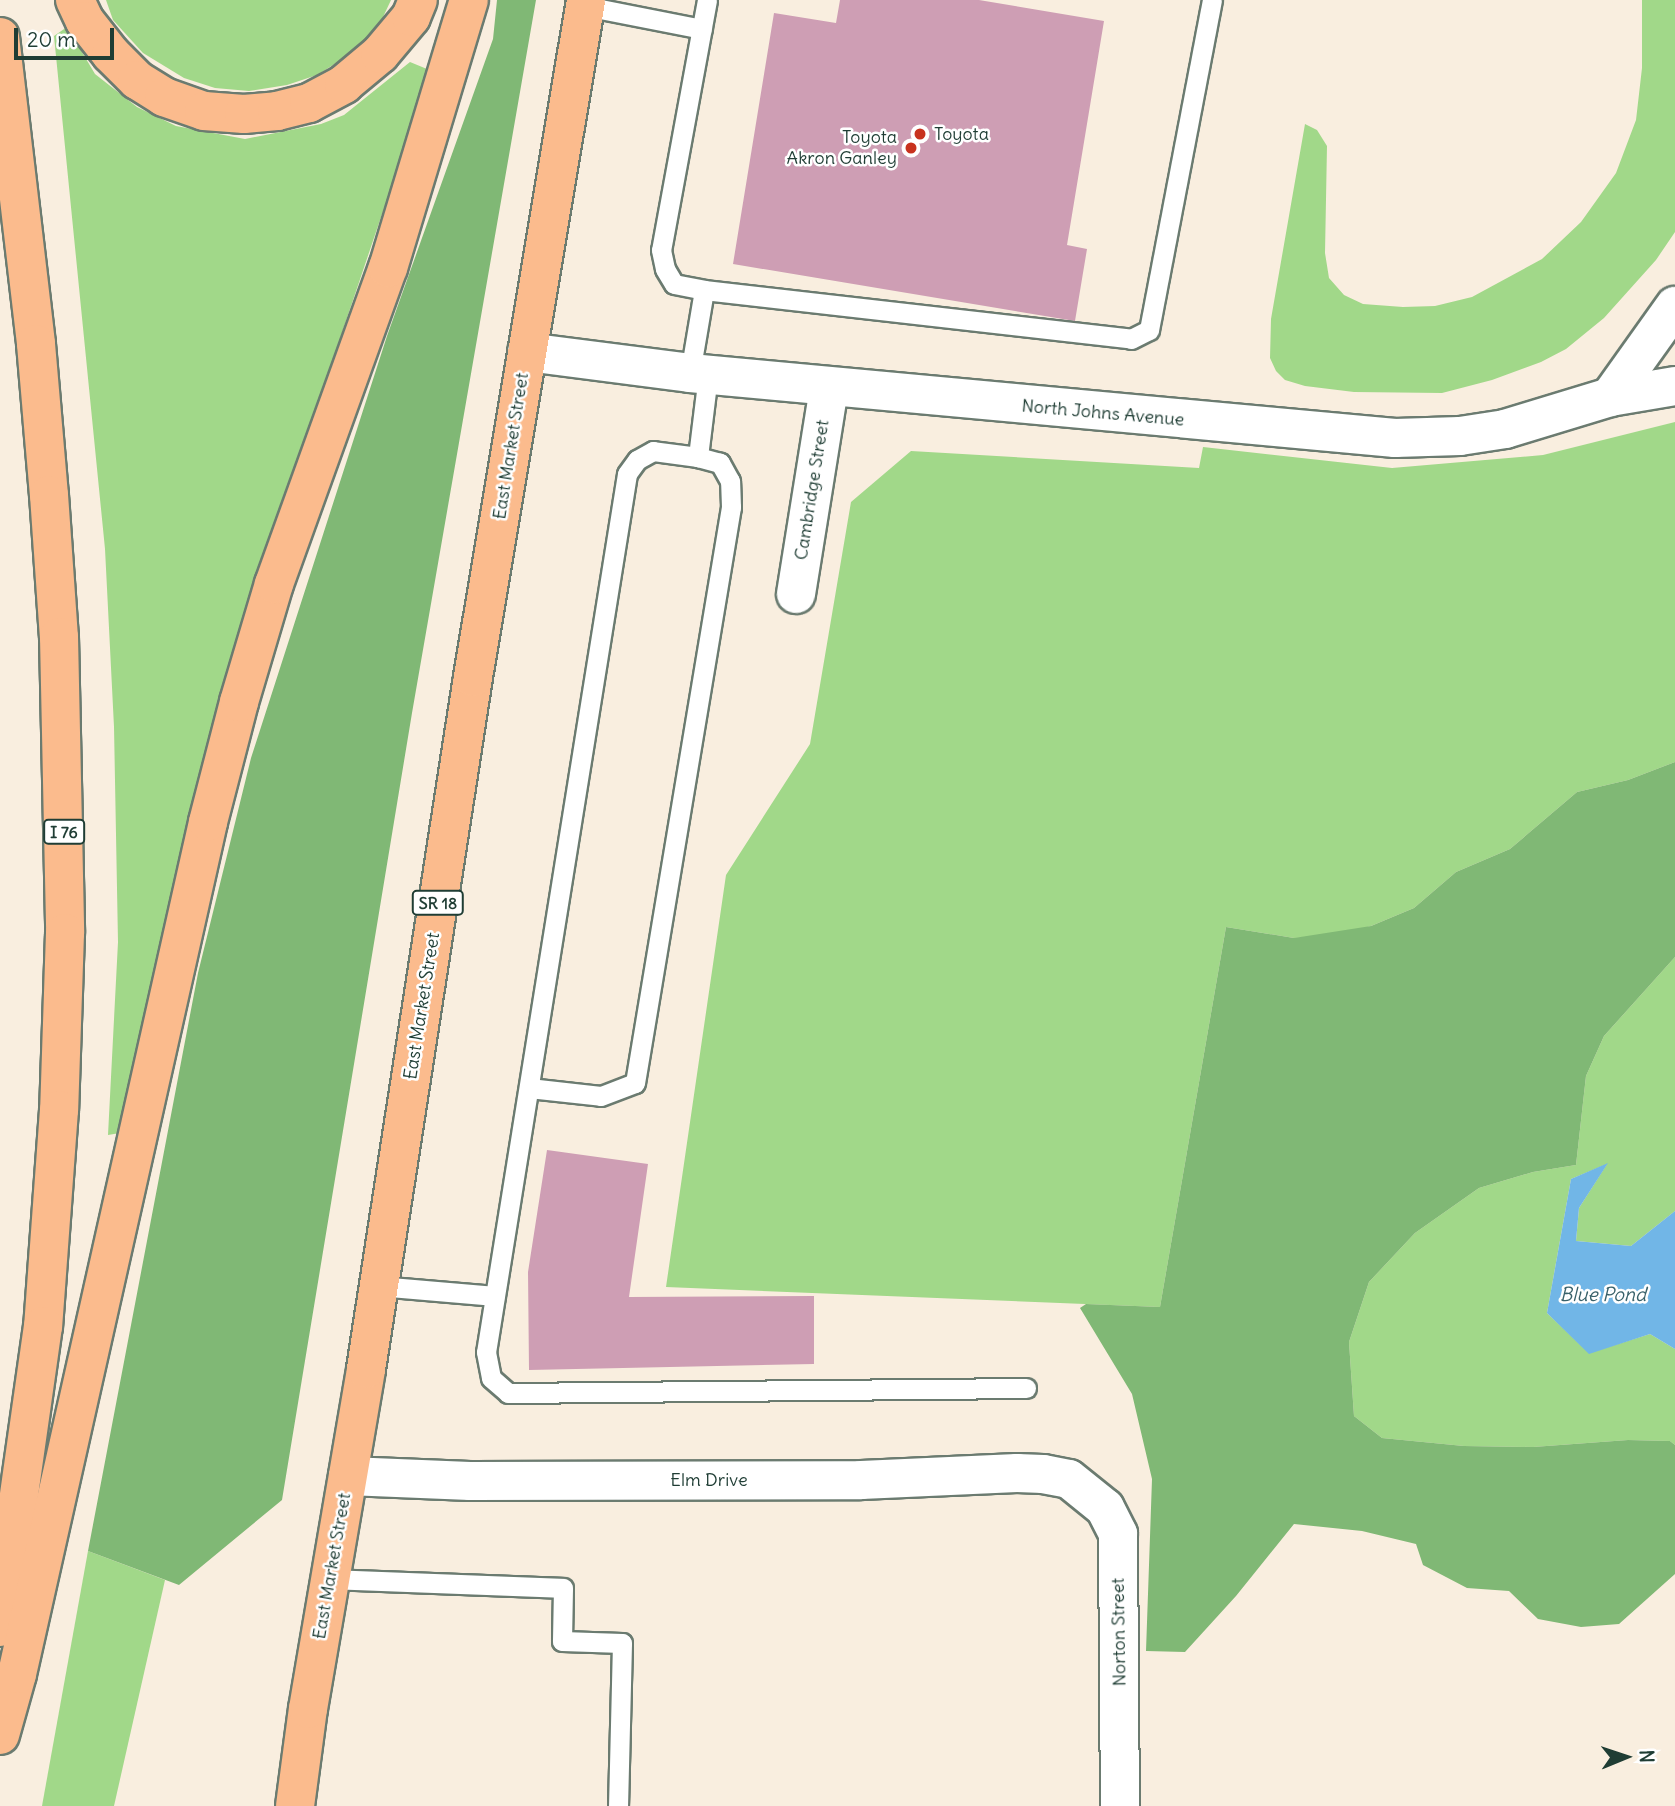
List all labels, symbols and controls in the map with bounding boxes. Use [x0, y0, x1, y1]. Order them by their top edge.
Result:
scale bar [18, 14, 117, 58]
text: 20 m [27, 26, 76, 53]
place label: Toyota [934, 123, 989, 145]
marker: Toyota [912, 126, 928, 142]
place label: Toyota Akron Ganley [787, 127, 897, 170]
marker: Toyota Akron Ganley [903, 140, 919, 156]
street label: East Market Street [489, 371, 533, 521]
street label: North Johns Avenue [1021, 395, 1185, 431]
street label: Cambridge Street [790, 418, 834, 562]
road number: I 76 [43, 820, 85, 845]
road number: SR 18 [412, 890, 464, 916]
street label: East Market Street [400, 931, 444, 1081]
water label: Blue Pond [1560, 1284, 1646, 1306]
street label: Elm Drive [670, 1469, 748, 1491]
street label: East Market Street [308, 1491, 356, 1641]
street label: Norton Street [1107, 1577, 1131, 1687]
north arrow [1591, 1722, 1661, 1792]
text: N [1635, 1749, 1659, 1763]

